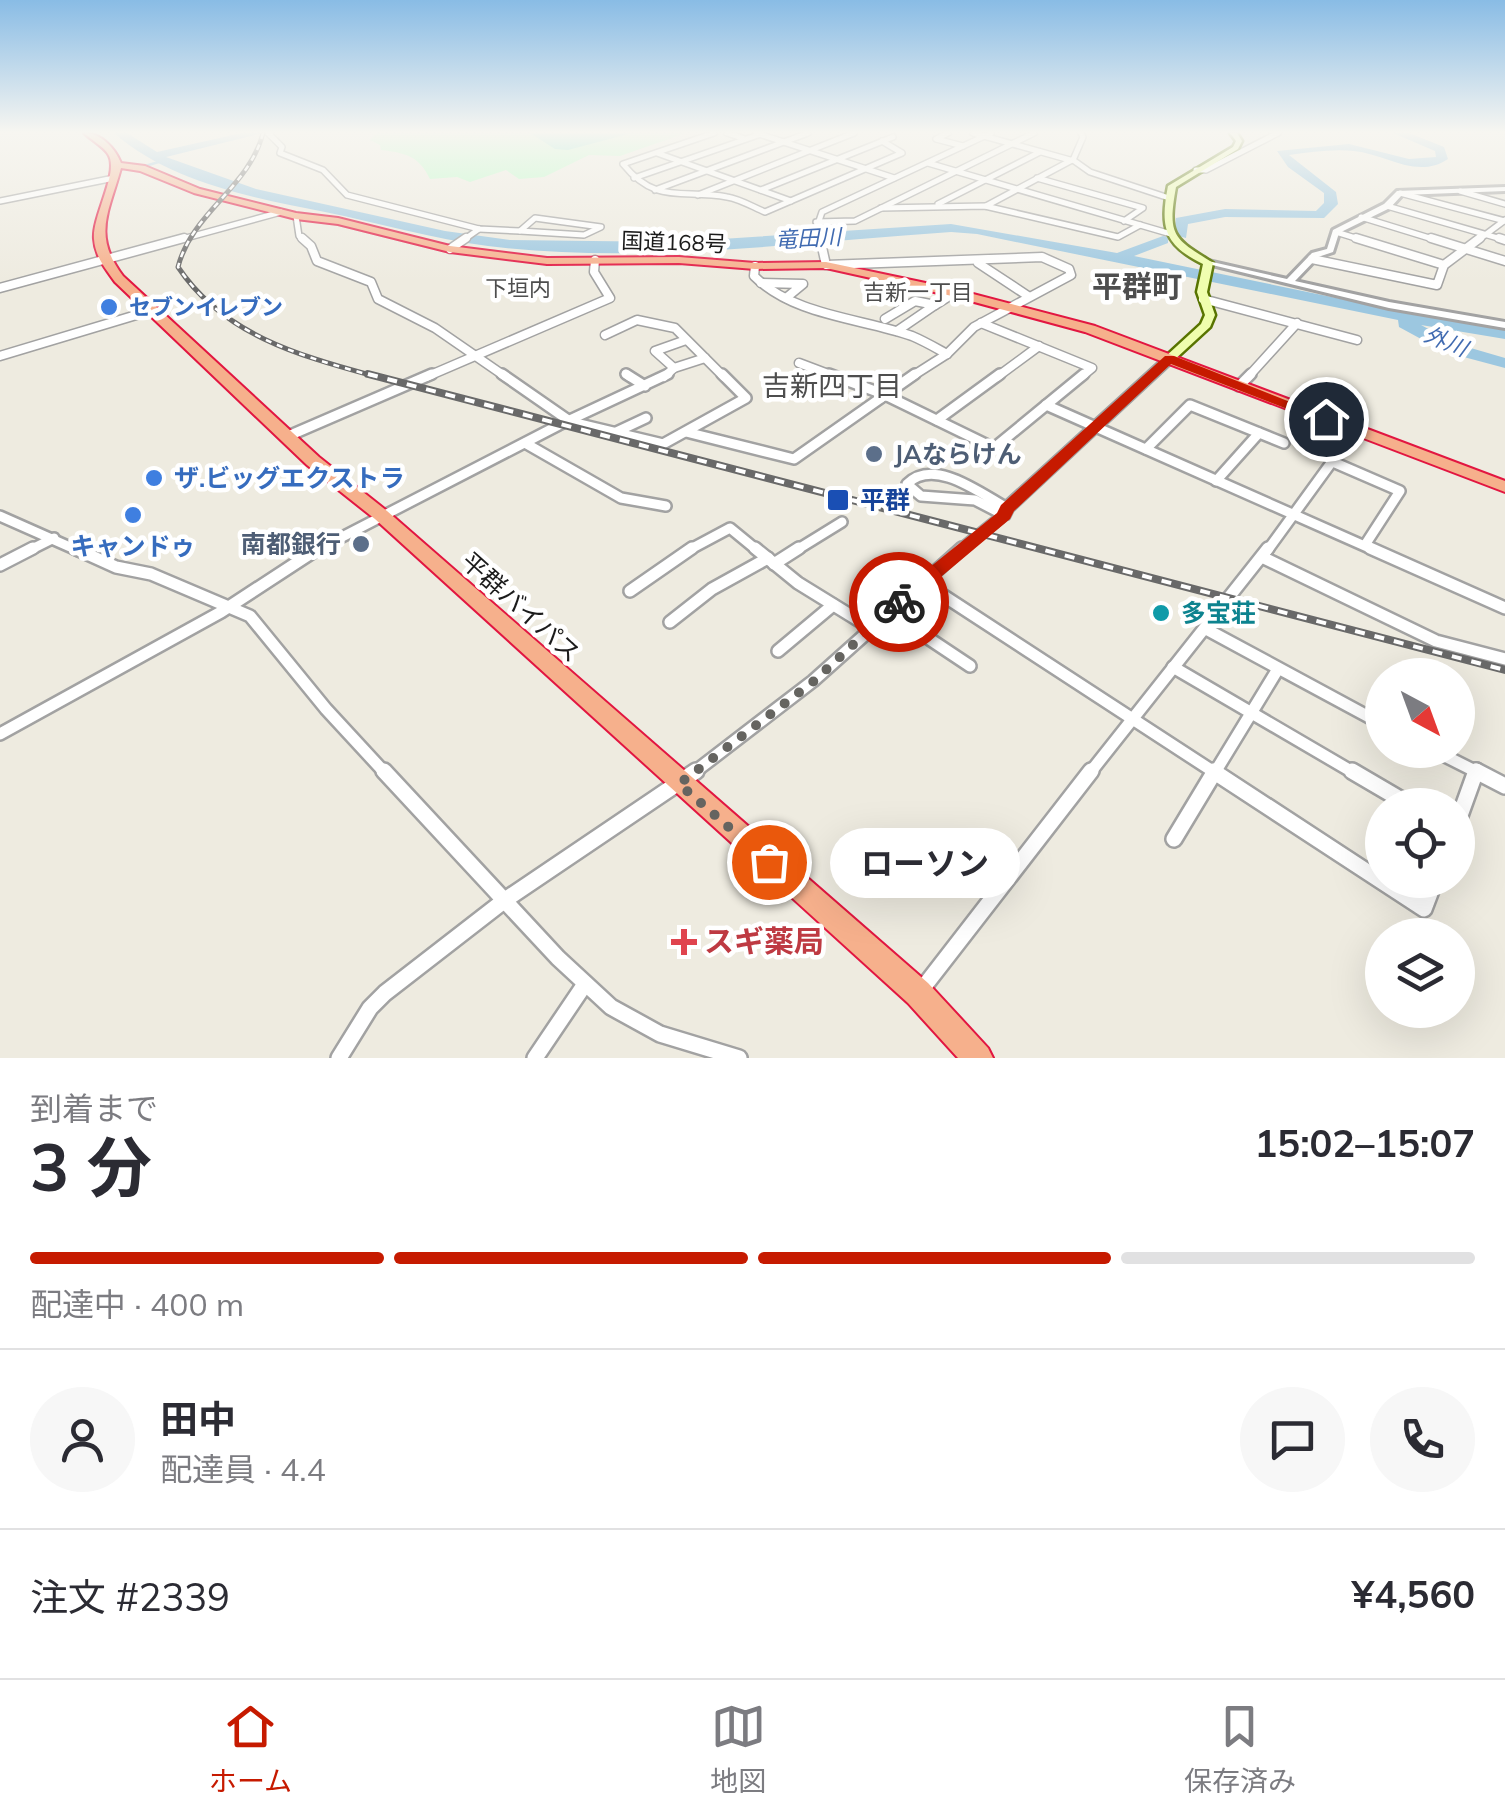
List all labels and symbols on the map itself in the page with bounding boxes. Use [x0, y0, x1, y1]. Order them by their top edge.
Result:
water label: 竜田川 [774, 222, 844, 254]
street label: 国道168号 [621, 226, 727, 258]
district label: 平群町 [1092, 267, 1182, 305]
district label: 下垣内 [485, 274, 551, 302]
district label: 吉新一丁目 [863, 278, 973, 306]
place label: セブンイレブン [129, 293, 283, 321]
marker: セブンイレブン [98, 296, 120, 318]
water label: 外川 [1420, 320, 1473, 363]
district label: 吉新四丁目 [762, 368, 902, 403]
pin [1284, 377, 1369, 462]
place label: JAならけん [894, 438, 1022, 469]
marker: JAならけん [863, 443, 885, 465]
place label: ザ.ビッグエクストラ [174, 462, 404, 493]
marker: ザ.ビッグエクストラ [143, 467, 165, 489]
place label: 平群 [860, 484, 910, 515]
marker: 平群 [825, 487, 851, 513]
marker: キャンドゥ [122, 504, 144, 526]
place label: 南都銀行 [241, 528, 341, 559]
place label: キャンドゥ [70, 530, 196, 561]
marker: 南都銀行 [350, 533, 372, 555]
street label: 平群バイパス [455, 545, 587, 668]
courier [849, 552, 949, 652]
place label: 多宝荘 [1181, 597, 1256, 628]
marker: 多宝荘 [1150, 602, 1172, 624]
north arrow [1365, 658, 1475, 768]
pin [727, 820, 812, 905]
callout: ローソン [829, 827, 1019, 897]
place label: スギ薬局 [704, 922, 824, 960]
marker: スギ薬局 [673, 931, 695, 953]

